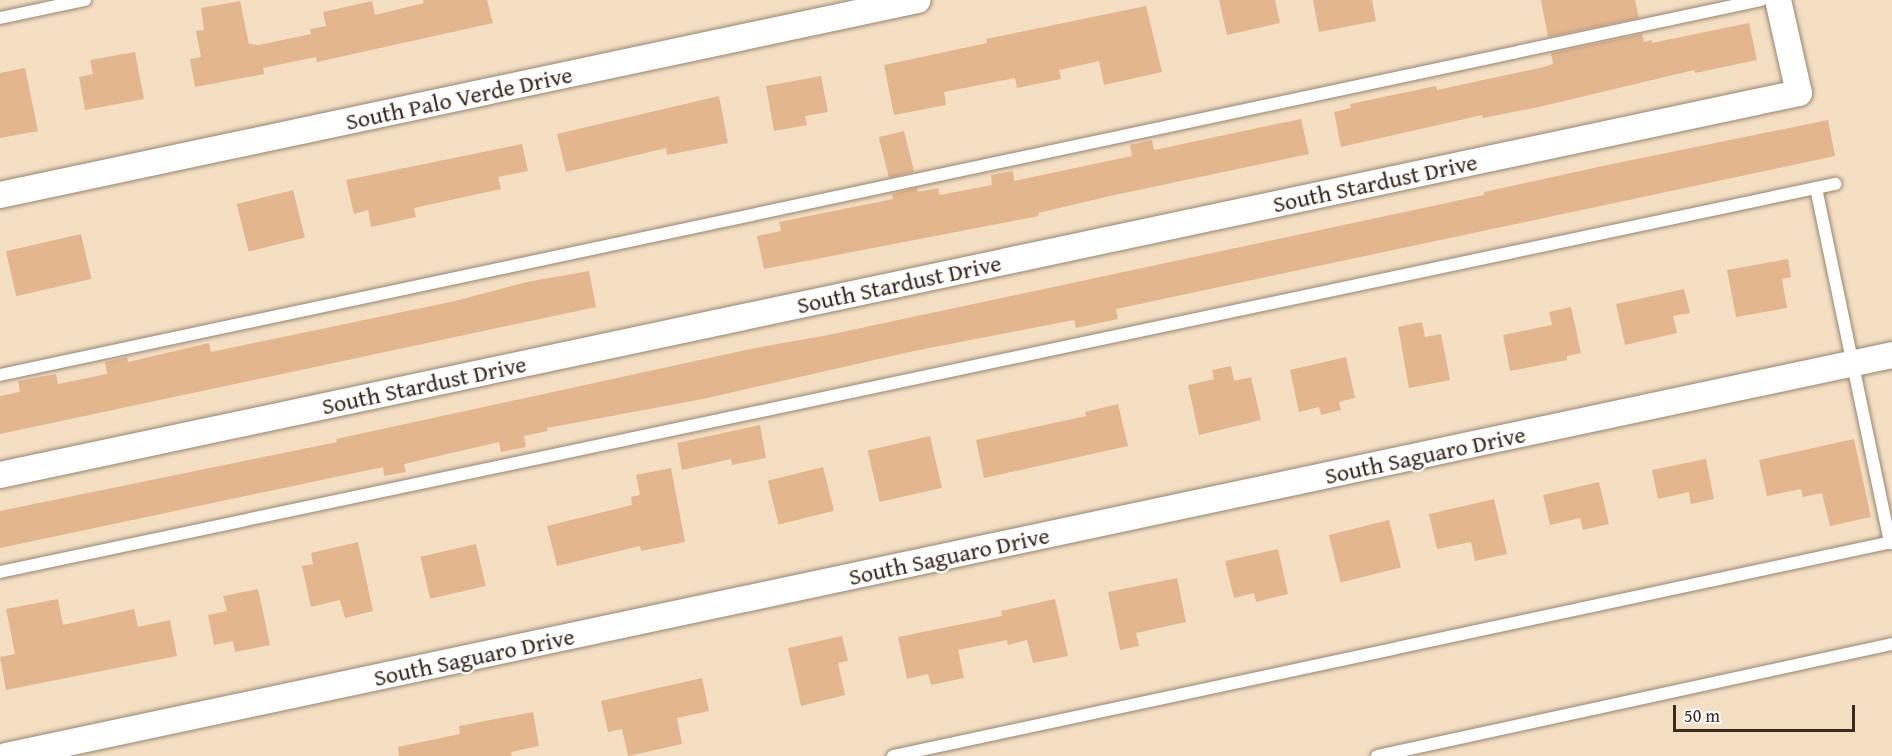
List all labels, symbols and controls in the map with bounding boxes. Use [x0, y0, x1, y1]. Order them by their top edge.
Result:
street label: South Palo Verde Drive [343, 60, 575, 136]
street label: South Stardust Drive [1270, 147, 1480, 219]
street label: South Stardust Drive [794, 248, 1004, 320]
street label: South Stardust Drive [319, 349, 529, 421]
street label: South Saguaro Drive [1322, 420, 1528, 490]
street label: South Saguaro Drive [846, 521, 1052, 591]
street label: South Saguaro Drive [371, 622, 577, 692]
scale bar [1676, 693, 1858, 731]
text: 50 m [1684, 702, 1720, 729]

